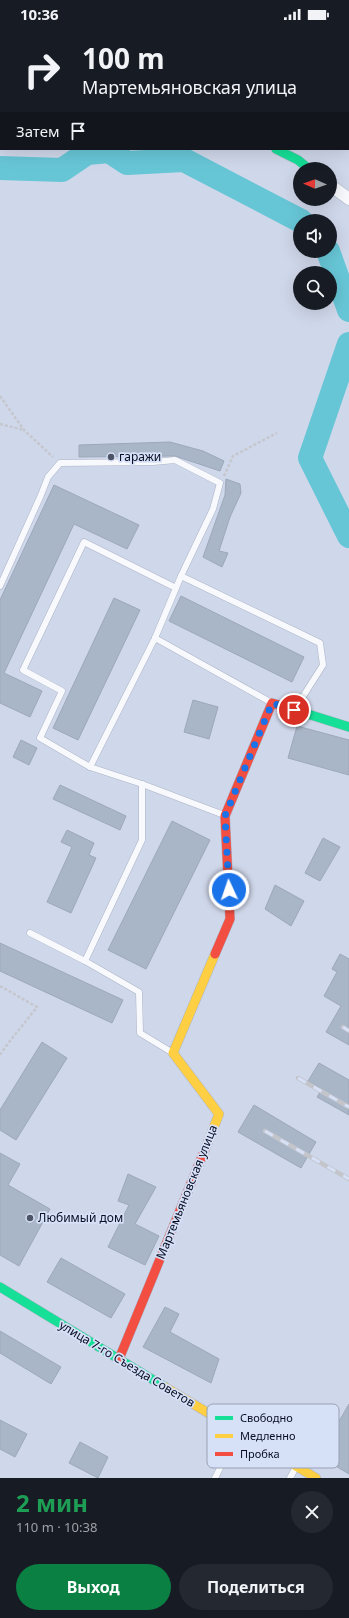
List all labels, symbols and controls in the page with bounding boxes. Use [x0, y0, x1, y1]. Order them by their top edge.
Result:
text: 10:36 [20, 4, 59, 24]
text: 100 m [82, 39, 165, 77]
icon: right [16, 44, 68, 96]
text: Мартемьяновская улица [82, 75, 297, 99]
icon: arrive [67, 120, 89, 142]
text: Затем [16, 121, 59, 141]
north arrow [293, 162, 337, 206]
map controls [293, 162, 337, 310]
button: sound [293, 214, 337, 258]
button: search [293, 266, 337, 310]
place label: гаражи [119, 448, 161, 465]
marker: гаражи [106, 452, 116, 462]
pin [277, 693, 311, 727]
icon: arrive [283, 699, 305, 721]
position arrow [208, 869, 250, 911]
street label: Мартемьяновская улица [152, 1122, 221, 1261]
place label: Любимый дом [38, 1209, 123, 1226]
marker: Любимый дом [25, 1213, 35, 1223]
street label: улица 7-го Съезда Советов [56, 1316, 198, 1411]
legend [207, 1404, 339, 1468]
text: Свободно [240, 1410, 293, 1425]
text: Медленно [240, 1428, 295, 1443]
text: Пробка [240, 1446, 280, 1461]
text: 2 мин [16, 1486, 88, 1519]
button: close [291, 1491, 333, 1533]
text: 110 m · 10:38 [16, 1518, 97, 1536]
button: Выход [16, 1564, 171, 1610]
button: Поделиться [179, 1564, 333, 1610]

